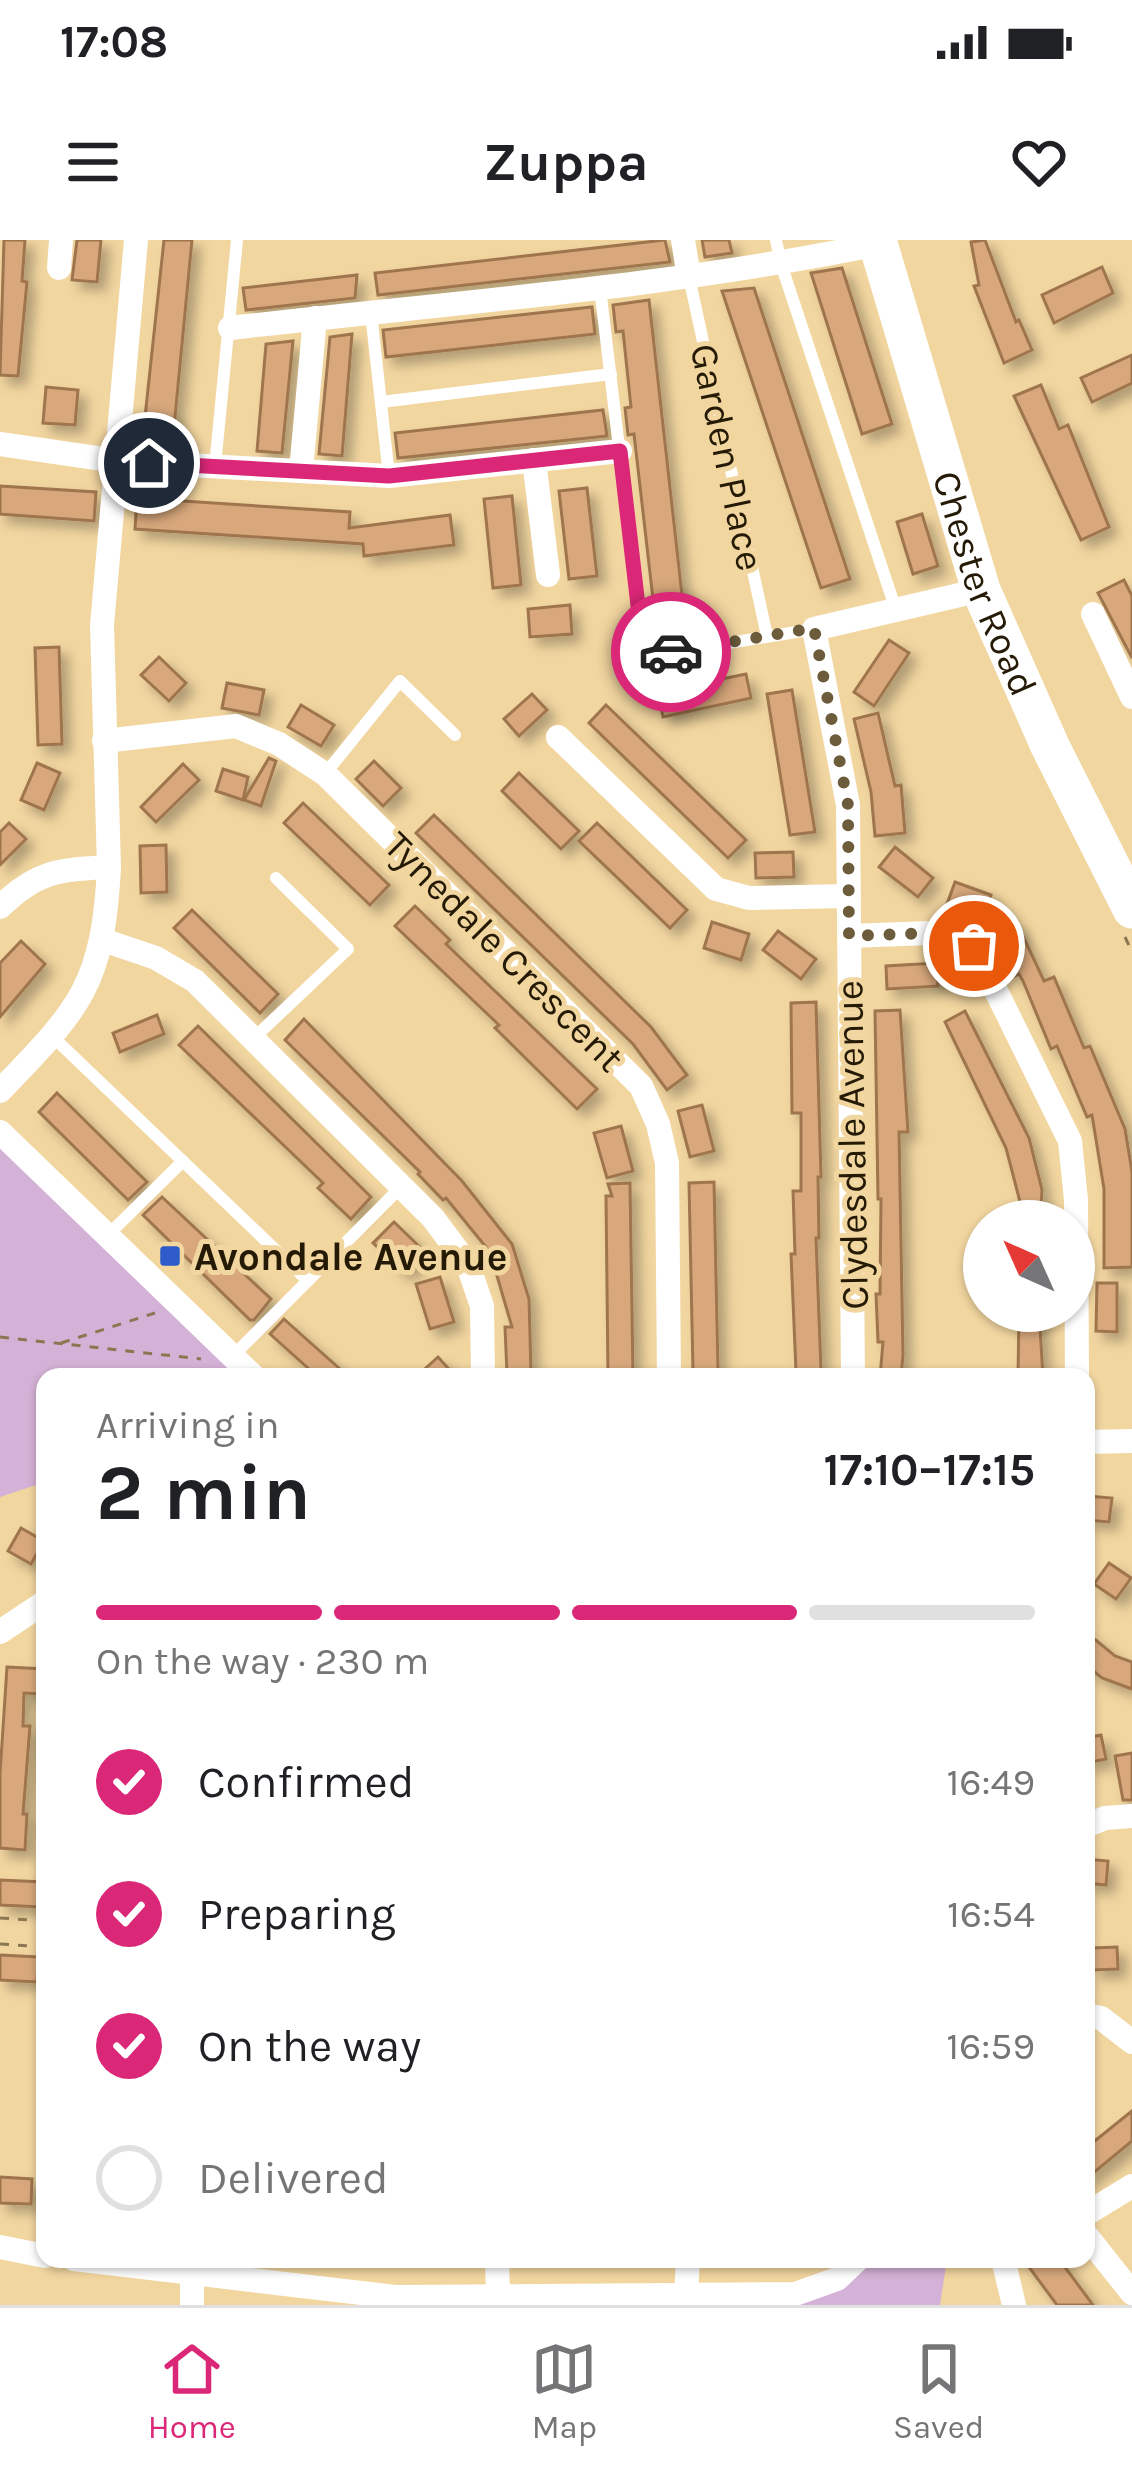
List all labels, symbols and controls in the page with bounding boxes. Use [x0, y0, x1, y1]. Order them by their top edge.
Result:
text: 17:08 [60, 16, 168, 68]
icon: menu [60, 129, 126, 195]
icon: heart [1006, 129, 1072, 195]
text: Zuppa [483, 130, 649, 194]
street label: Garden Place [681, 340, 774, 575]
pin [98, 412, 200, 514]
icon: home [116, 430, 182, 496]
street label: Chester Road [923, 466, 1047, 703]
courier [611, 592, 731, 712]
icon: car [638, 619, 704, 685]
street label: Tynedale Crescent [375, 822, 634, 1081]
pin [923, 895, 1025, 997]
icon: bag [941, 913, 1007, 979]
street label: Clydesdale Avenue [826, 980, 878, 1310]
north arrow [963, 1200, 1095, 1332]
map controls [963, 1200, 1095, 1332]
place label: Avondale Avenue [194, 1234, 507, 1280]
marker: Avondale Avenue [157, 1243, 183, 1269]
text: Arriving in [96, 1402, 279, 1448]
text: 17:10–17:15 [824, 1444, 1035, 1496]
text: 2 min [96, 1447, 311, 1539]
text: On the way · 230 m [96, 1638, 429, 1684]
icon: check [96, 1749, 162, 1815]
text: Confirmed [198, 1756, 414, 1808]
text: 16:49 [946, 1759, 1035, 1805]
icon: check [96, 1881, 162, 1947]
text: Preparing [198, 1888, 396, 1940]
text: 16:54 [947, 1891, 1035, 1937]
icon: check [96, 2013, 162, 2079]
text: On the way [198, 2020, 421, 2072]
text: 16:59 [946, 2023, 1035, 2069]
text: Delivered [198, 2152, 389, 2204]
tab: Home [148, 2336, 236, 2446]
tab: Map [531, 2336, 597, 2446]
tab: Saved [893, 2336, 984, 2446]

